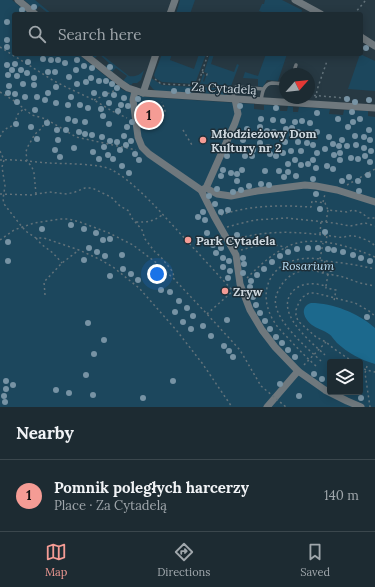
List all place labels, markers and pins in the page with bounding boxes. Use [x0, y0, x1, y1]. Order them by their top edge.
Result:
pin: 1 [136, 100, 162, 130]
place label: Młodzieżowy Dom Kultury nr 2 [211, 126, 316, 155]
marker: Młodzieżowy Dom Kultury nr 2 [198, 135, 208, 145]
place label: Park Cytadela [196, 233, 276, 248]
marker: Park Cytadela [183, 235, 193, 245]
place label: Zryw [233, 284, 263, 299]
marker: Zryw [220, 286, 230, 296]

